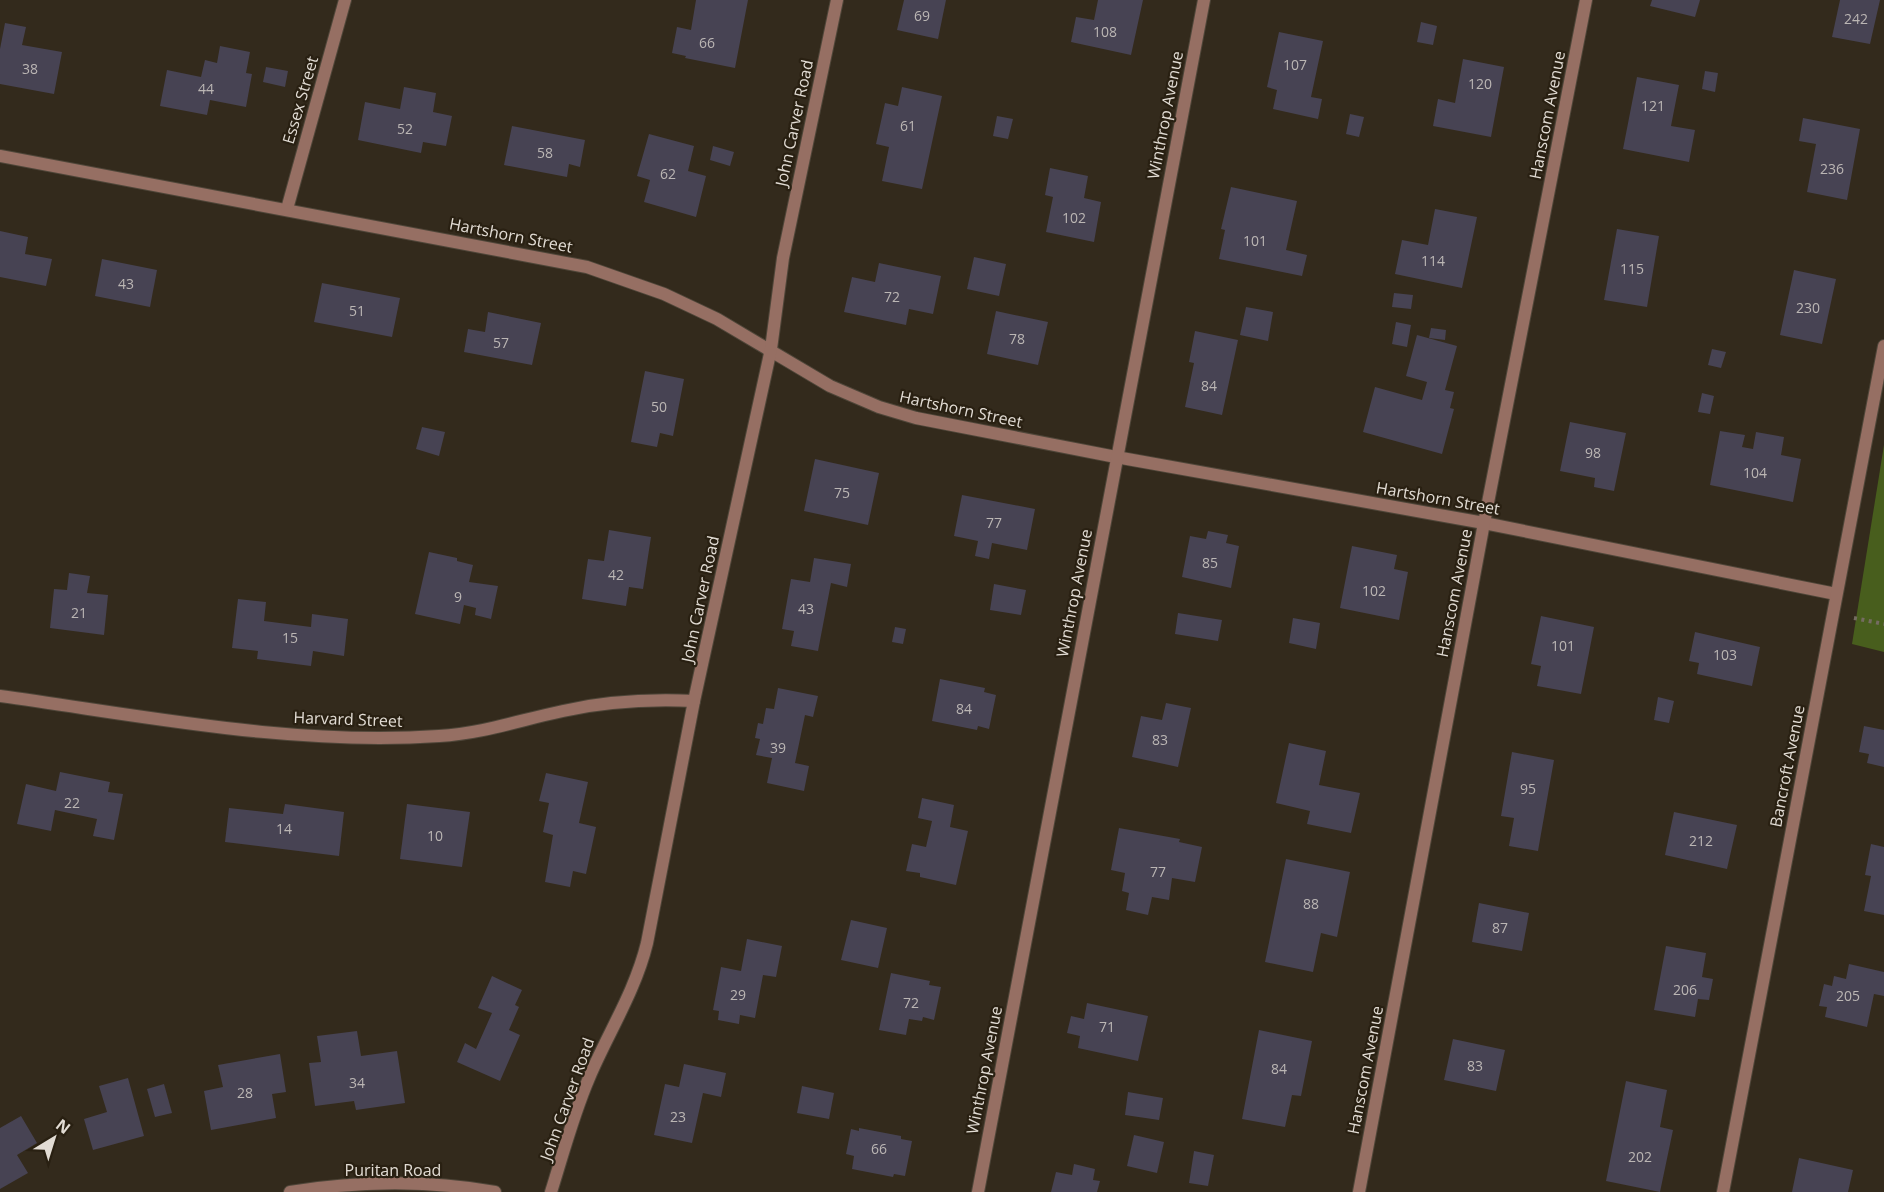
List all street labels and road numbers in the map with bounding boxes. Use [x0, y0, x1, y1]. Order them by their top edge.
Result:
street label: Winthrop Avenue [1142, 49, 1188, 181]
street label: Hanscom Avenue [1524, 49, 1570, 181]
street label: Essex Street [277, 53, 323, 146]
street label: John Carver Road [769, 58, 818, 190]
street label: Hartshorn Street [447, 212, 575, 258]
street label: Hartshorn Street [897, 385, 1025, 433]
street label: Hartshorn Street [1374, 476, 1502, 520]
street label: Winthrop Avenue [1051, 527, 1097, 659]
street label: Hanscom Avenue [1431, 527, 1477, 659]
street label: John Carver Road [675, 534, 724, 666]
street label: Bancroft Avenue [1764, 703, 1810, 829]
street label: Harvard Street [293, 706, 403, 732]
street label: Winthrop Avenue [961, 1004, 1007, 1136]
street label: Hanscom Avenue [1342, 1004, 1388, 1136]
street label: John Carver Road [534, 1035, 599, 1165]
street label: Puritan Road [345, 1159, 441, 1181]

